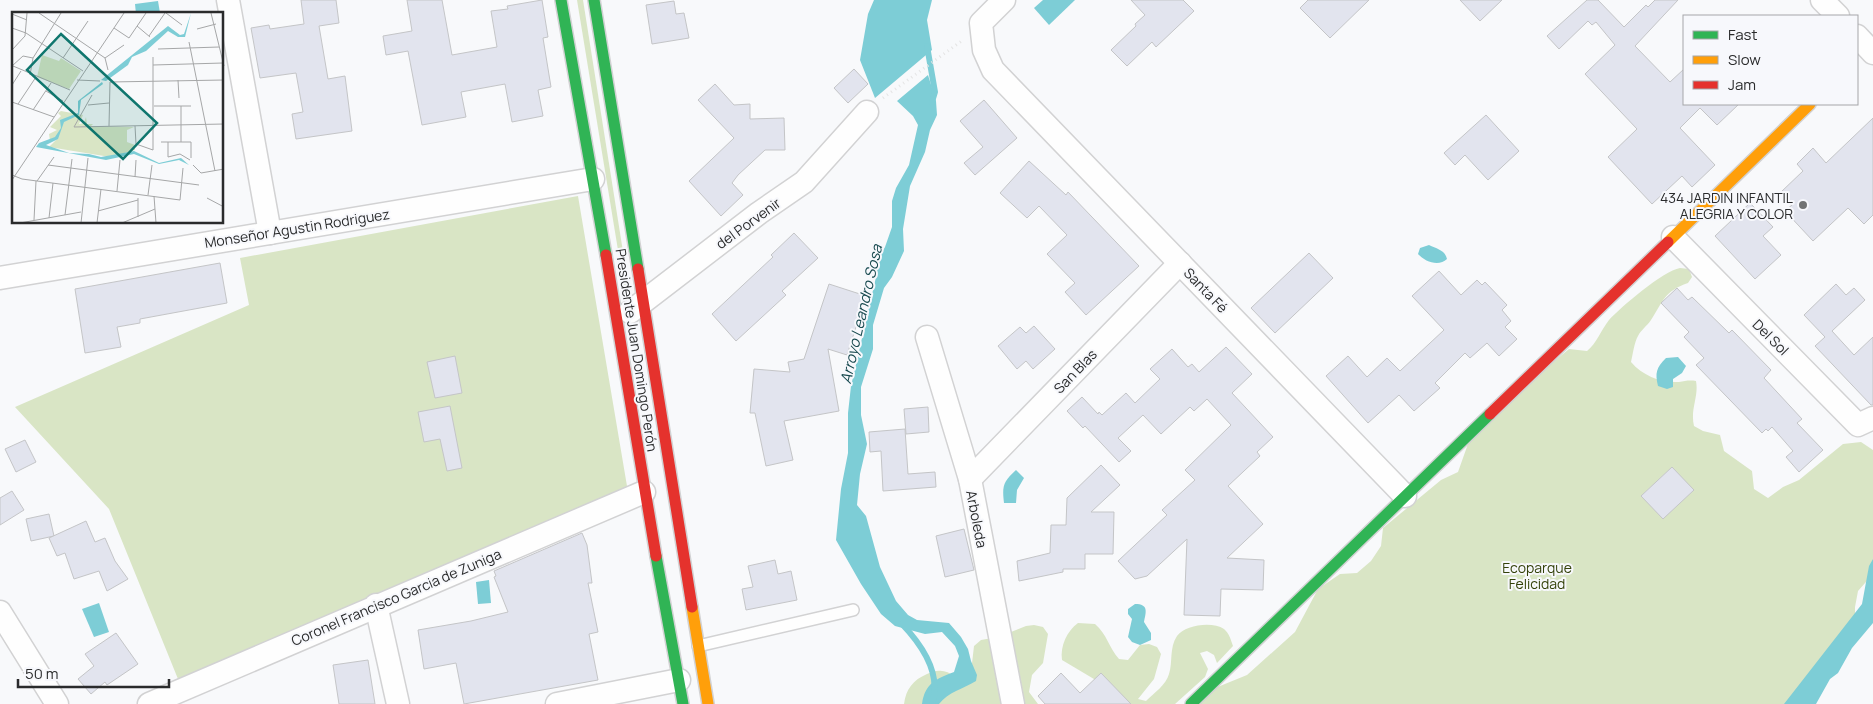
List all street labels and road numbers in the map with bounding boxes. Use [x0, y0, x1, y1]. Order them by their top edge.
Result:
street label: del Porvenir [712, 193, 784, 253]
street label: Monseñor Agustin Rodriguez [203, 204, 391, 252]
street label: Presidente Juan Domingo Perón [612, 247, 662, 453]
street label: Santa Fé [1180, 263, 1232, 317]
street label: Del Sol [1749, 315, 1793, 359]
street label: San Blas [1049, 345, 1101, 397]
street label: Arboleda [962, 489, 992, 549]
street label: Coronel Francisco Garcia de Zuniga [288, 544, 504, 650]

